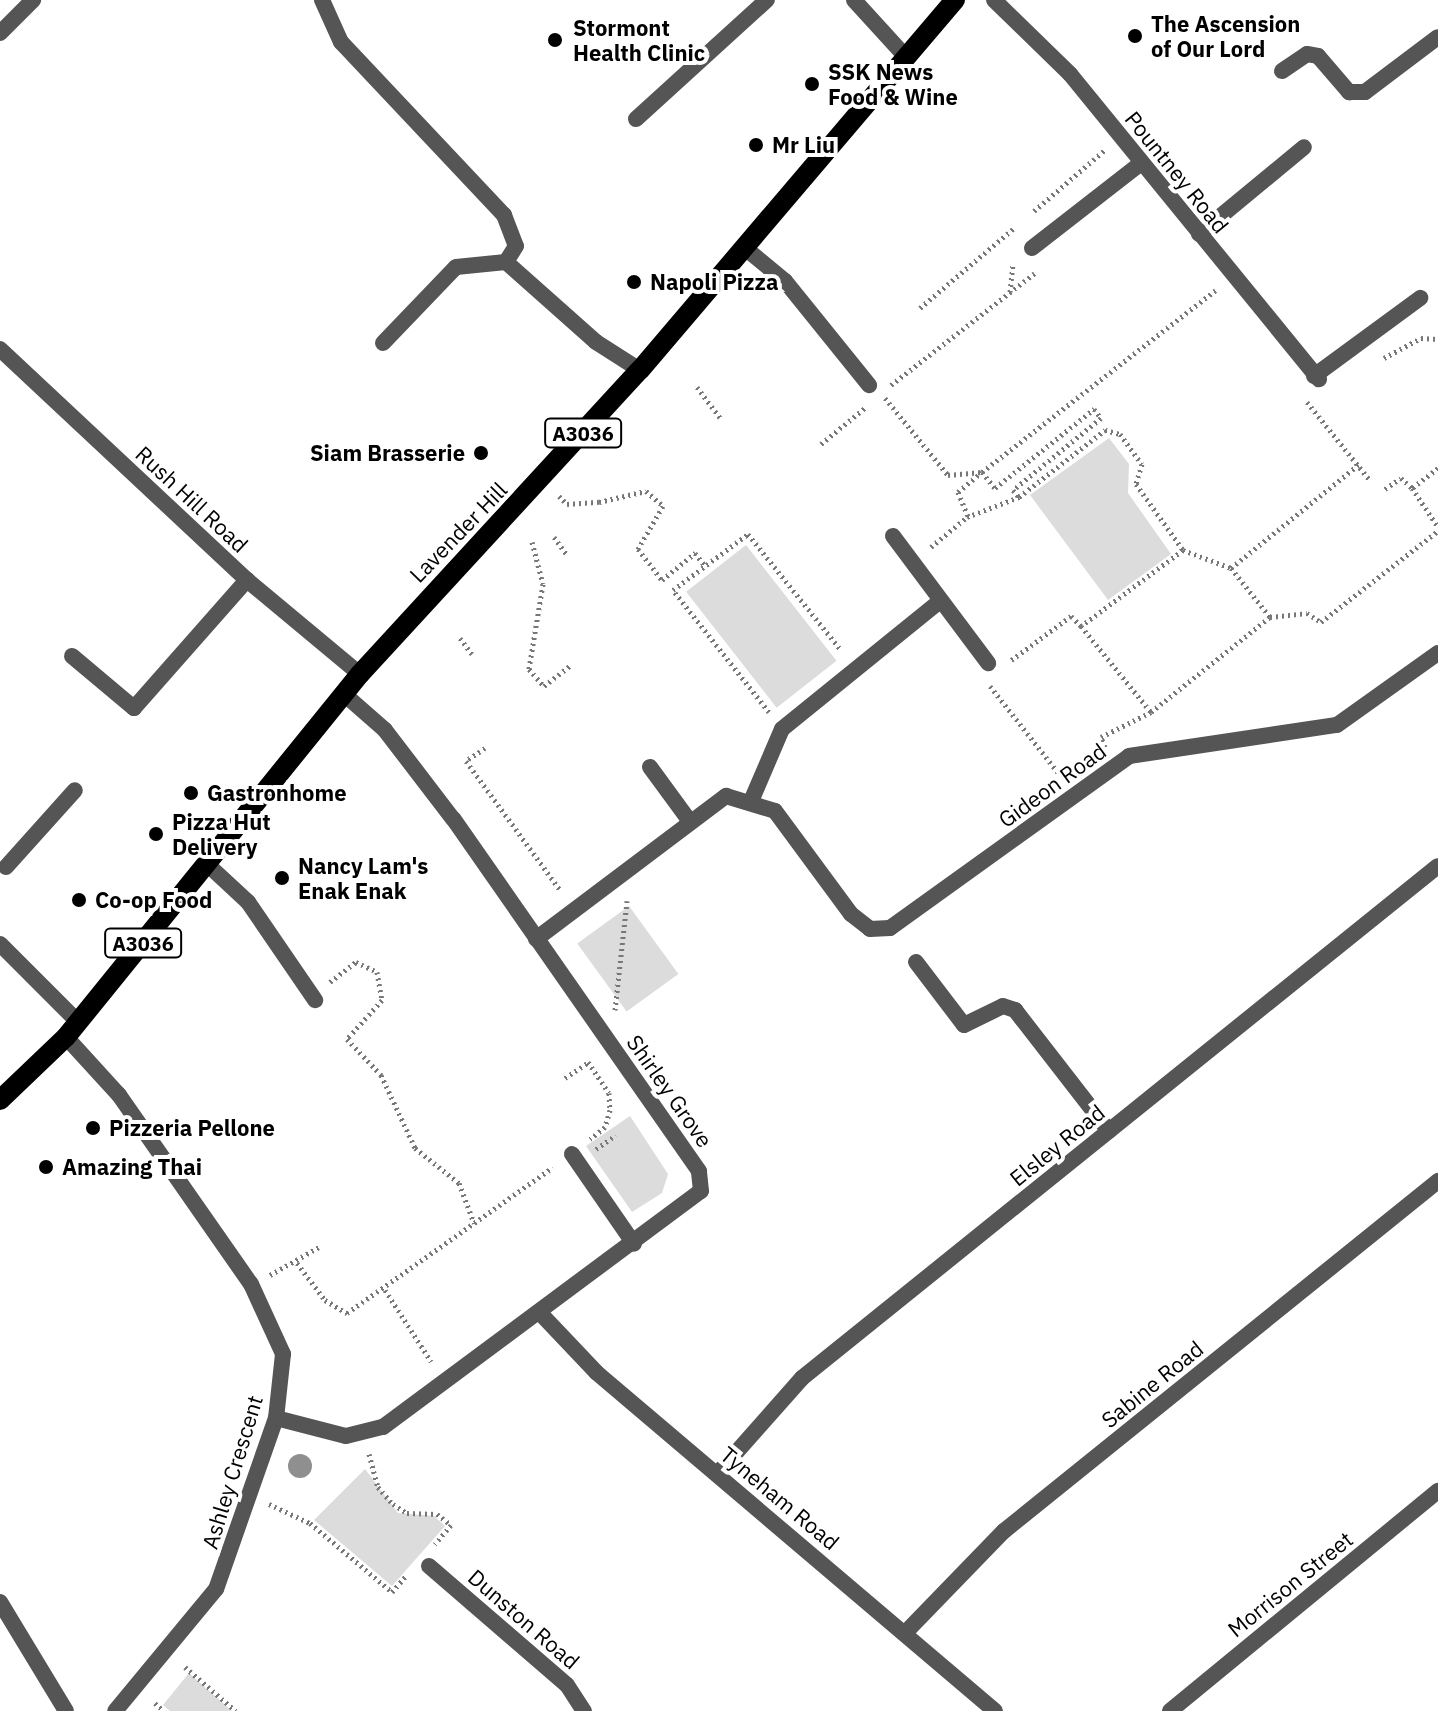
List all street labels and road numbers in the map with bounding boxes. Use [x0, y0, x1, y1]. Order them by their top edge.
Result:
street label: Pountney Road [1120, 106, 1234, 238]
road number: A3036 [543, 417, 623, 449]
street label: Rush Hill Road [130, 440, 254, 558]
street label: Lavender Hill [404, 477, 512, 587]
street label: Gideon Road [993, 737, 1111, 833]
road number: A3036 [103, 927, 183, 959]
street label: Shirley Grove [622, 1030, 718, 1152]
street label: Elsley Road [1004, 1099, 1110, 1191]
street label: Sabine Road [1096, 1335, 1208, 1433]
street label: Ashley Crescent [196, 1392, 268, 1552]
street label: Tyneham Road [715, 1441, 845, 1555]
street label: Morrison Street [1222, 1526, 1358, 1642]
street label: Dunston Road [463, 1564, 585, 1674]

